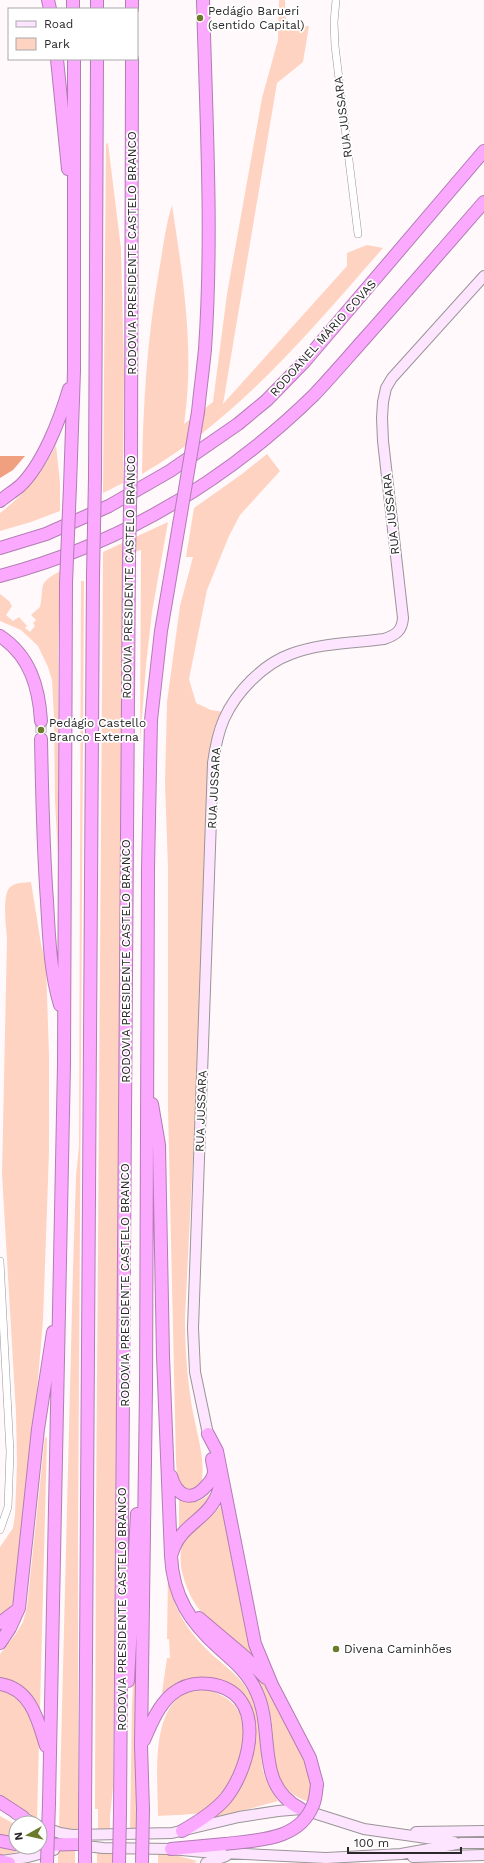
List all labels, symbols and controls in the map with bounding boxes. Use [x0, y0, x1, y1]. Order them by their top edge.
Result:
place label: Pedágio Barueri (sentido Capital) [208, 4, 305, 32]
legend [8, 8, 138, 60]
marker: Pedágio Barueri (sentido Capital) [195, 13, 205, 23]
text: Road [44, 17, 73, 31]
text: Park [44, 37, 70, 51]
street label: RUA JUSSARA [331, 75, 355, 158]
street label: RODOVIA PRESIDENTE CASTELO BRANCO [125, 131, 139, 375]
street label: RODOANEL MÁRIO COVAS [267, 277, 379, 399]
street label: RODOVIA PRESIDENTE CASTELO BRANCO [120, 455, 138, 699]
street label: RUA JUSSARA [380, 473, 402, 555]
place label: Pedágio Castello Branco Externa [49, 716, 146, 744]
marker: Pedágio Castello Branco Externa [36, 725, 46, 735]
street label: RUA JUSSARA [205, 747, 223, 829]
street label: RODOVIA PRESIDENTE CASTELO BRANCO [119, 839, 133, 1083]
street label: RUA JUSSARA [193, 1070, 209, 1152]
street label: RODOVIA PRESIDENTE CASTELO BRANCO [118, 1163, 132, 1407]
street label: RODOVIA PRESIDENTE CASTELO BRANCO [115, 1487, 129, 1731]
place label: Divena Caminhões [344, 1642, 452, 1656]
marker: Divena Caminhões [331, 1644, 341, 1654]
north arrow [8, 1815, 48, 1855]
scale bar [348, 1829, 461, 1855]
text: N [12, 1831, 26, 1841]
text: 100 m [354, 1836, 389, 1850]

